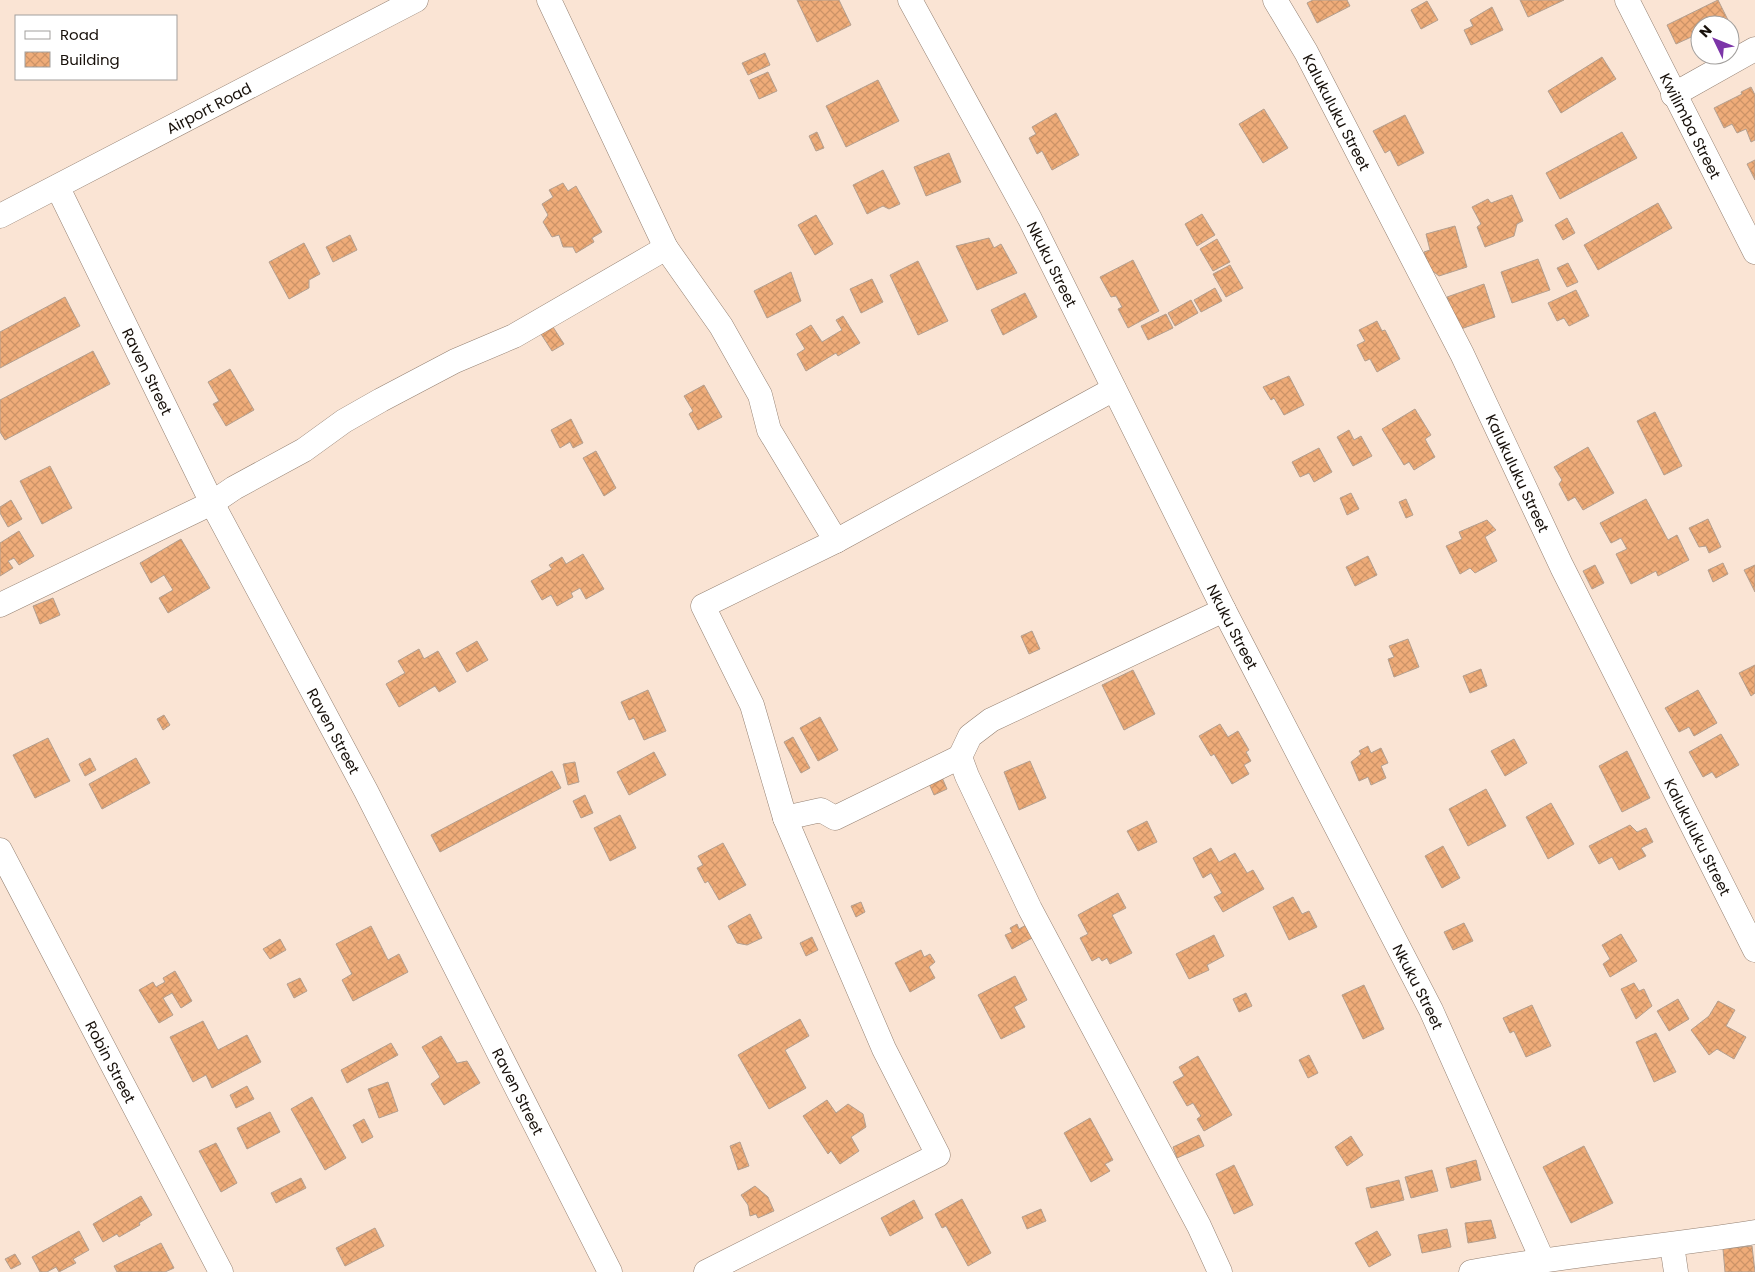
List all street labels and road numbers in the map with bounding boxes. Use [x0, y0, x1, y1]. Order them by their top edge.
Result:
street label: Kalukuluku Street [1298, 50, 1376, 174]
street label: Kwilimba Street [1655, 69, 1727, 182]
street label: Airport Road [162, 77, 255, 139]
street label: Nkuku Street [1022, 218, 1082, 310]
street label: Raven Street [117, 324, 178, 418]
street label: Kalukuluku Street [1481, 410, 1555, 536]
street label: Nkuku Street [1202, 580, 1263, 673]
street label: Raven Street [302, 684, 365, 778]
street label: Kalukuluku Street [1660, 775, 1736, 899]
street label: Nkuku Street [1388, 940, 1449, 1033]
street label: Robin Street [81, 1017, 141, 1107]
street label: Raven Street [488, 1044, 549, 1138]

